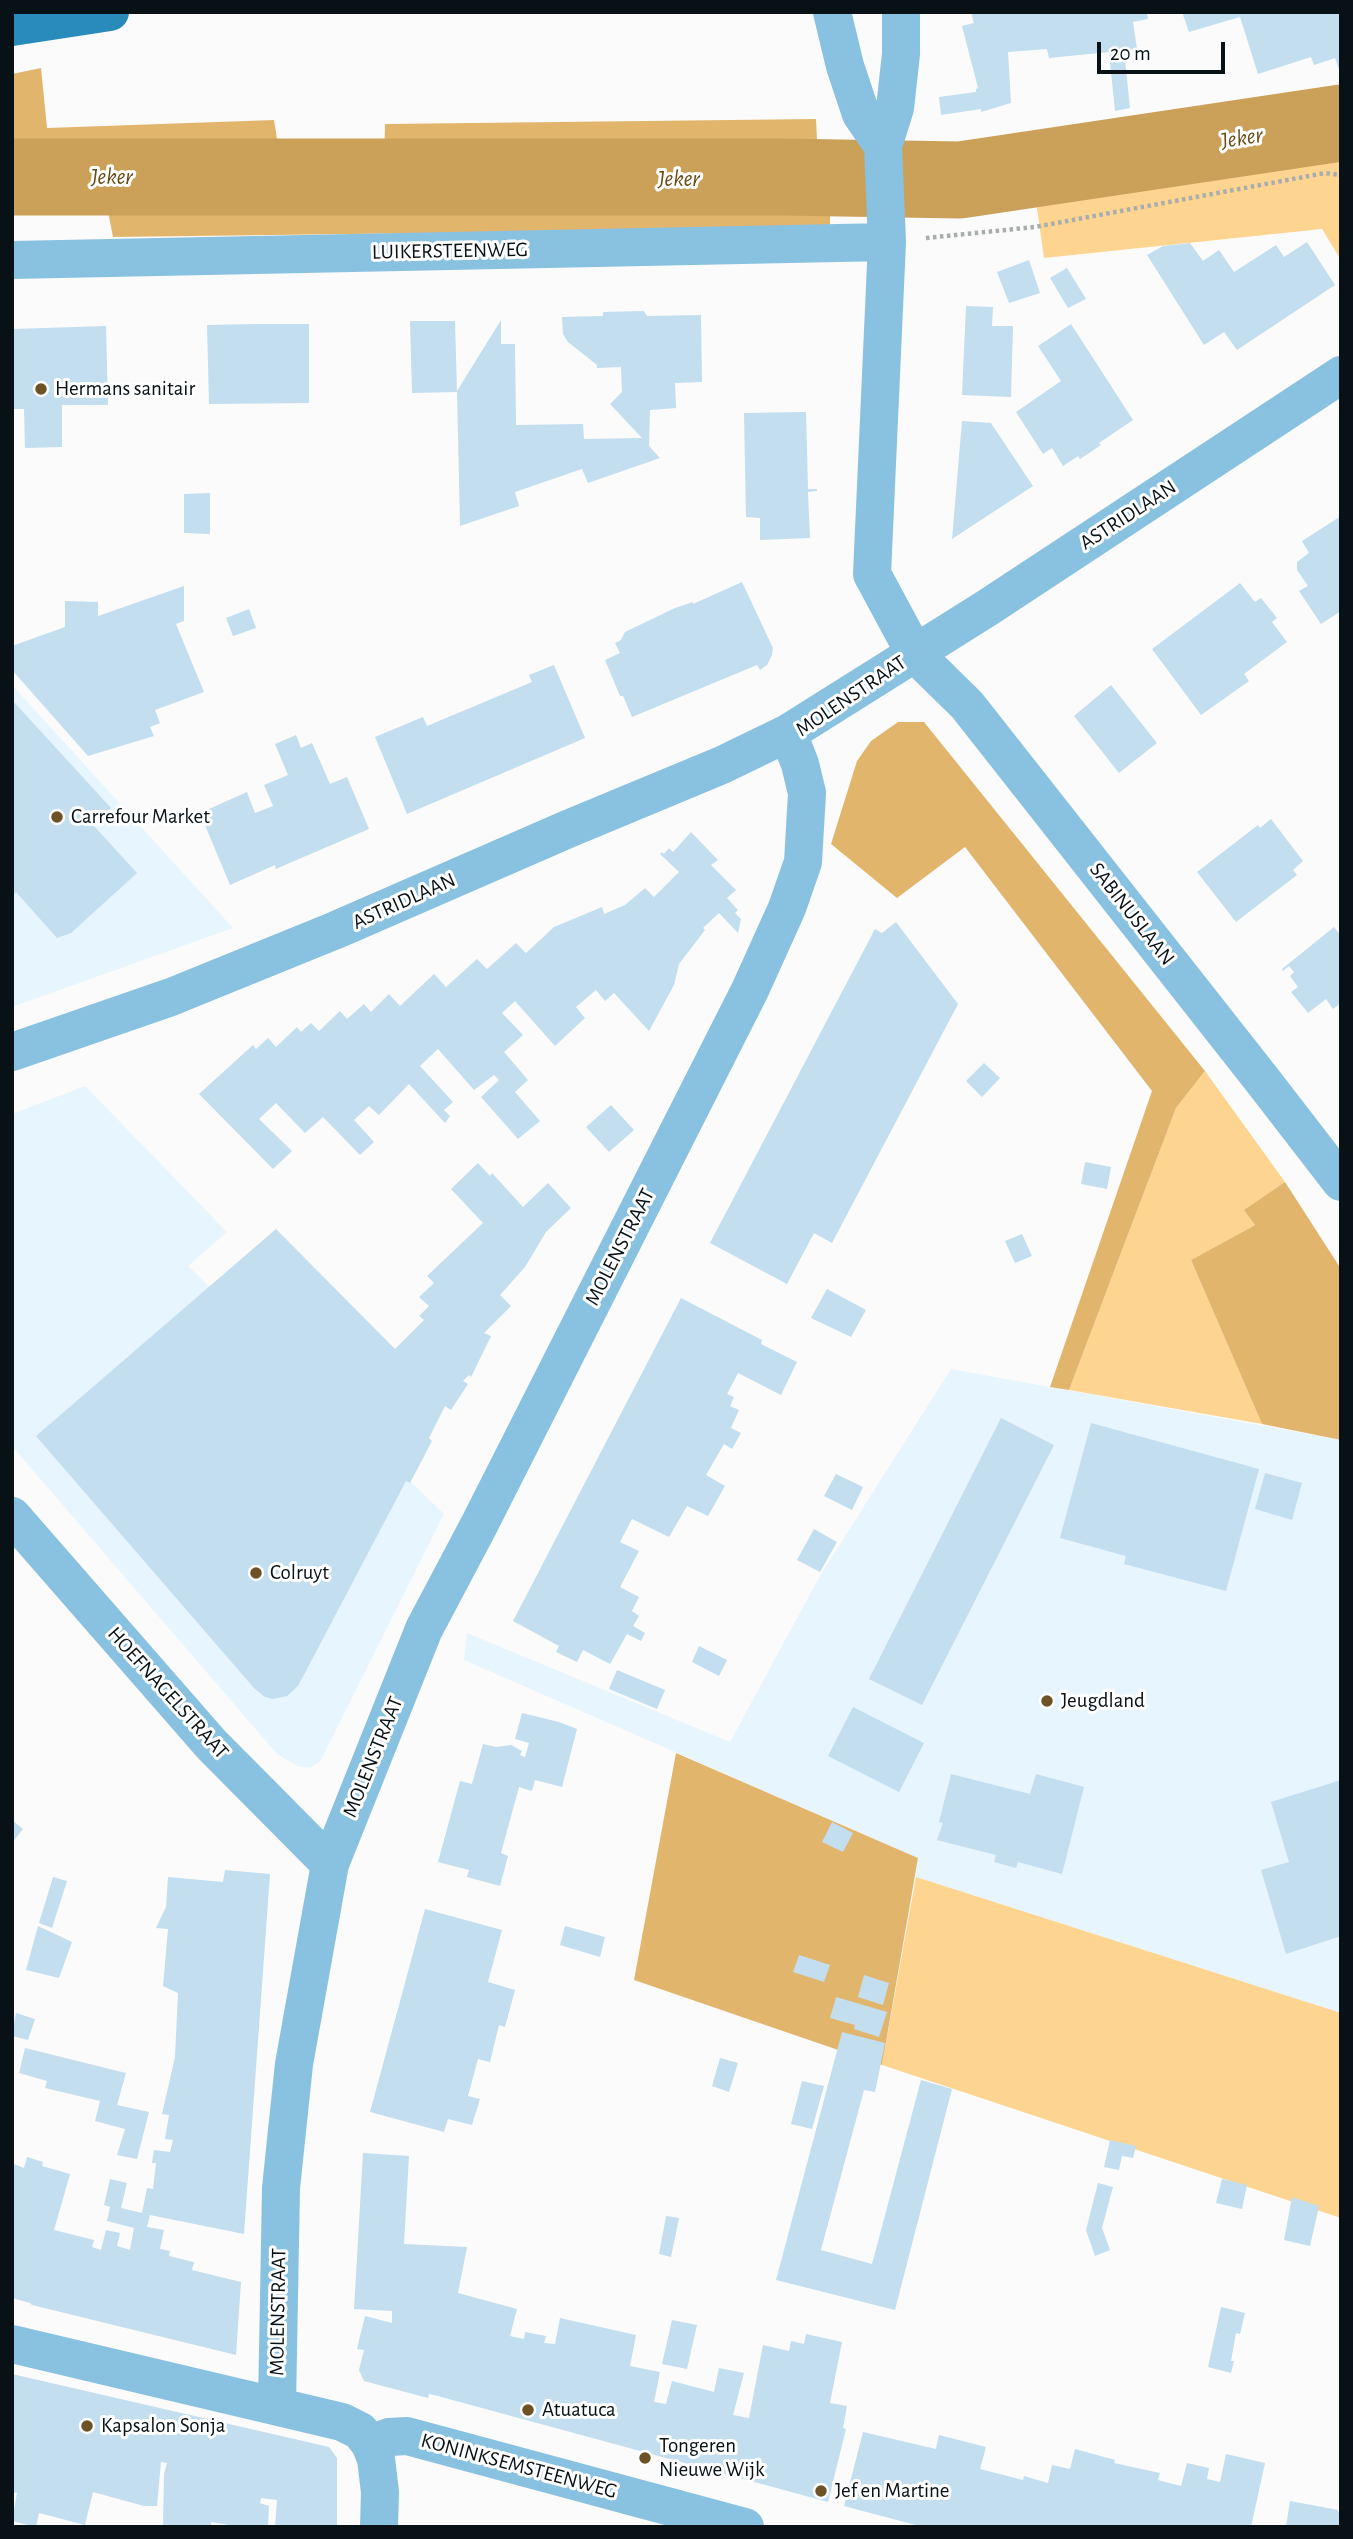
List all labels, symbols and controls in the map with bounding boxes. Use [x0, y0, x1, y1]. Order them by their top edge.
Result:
scale bar [1101, 28, 1229, 72]
text: 20 m [1110, 43, 1151, 64]
water label: Jeker [1219, 121, 1265, 155]
water label: Jeker [91, 163, 133, 191]
water label: Jeker [658, 165, 700, 193]
street label: LUIKERSTEENWEG [372, 237, 528, 265]
place label: Hermans sanitair [55, 376, 195, 402]
marker: Hermans sanitair [33, 381, 49, 397]
street label: ASTRIDLAAN [1075, 474, 1181, 556]
street label: MOLENSTRAAT [791, 650, 911, 742]
place label: Carrefour Market [71, 804, 210, 830]
marker: Carrefour Market [49, 809, 65, 825]
street label: SABINUSLAAN [1084, 857, 1180, 971]
street label: ASTRIDLAAN [349, 867, 459, 935]
street label: MOLENSTRAAT [580, 1184, 660, 1310]
place label: Colruyt [270, 1560, 329, 1586]
marker: Colruyt [248, 1565, 264, 1581]
street label: HOEFNAGELSTRAAT [102, 1622, 234, 1764]
place label: Jeugdland [1061, 1688, 1145, 1714]
street label: MOLENSTRAAT [337, 1693, 409, 1821]
marker: Jeugdland [1039, 1693, 1055, 1709]
street label: MOLENSTRAAT [264, 2248, 292, 2376]
place label: Atuatuca [542, 2397, 616, 2423]
marker: Atuatuca [520, 2402, 536, 2418]
place label: Kapsalon Sonja [101, 2413, 225, 2439]
marker: Kapsalon Sonja [79, 2418, 95, 2434]
street label: KONINKSEMSTEENWEG [418, 2428, 620, 2504]
place label: Tongeren Nieuwe Wijk [659, 2433, 765, 2483]
marker: Tongeren Nieuwe Wijk [637, 2450, 653, 2466]
place label: Jef en Martine [835, 2478, 950, 2504]
marker: Jef en Martine [813, 2483, 829, 2499]

